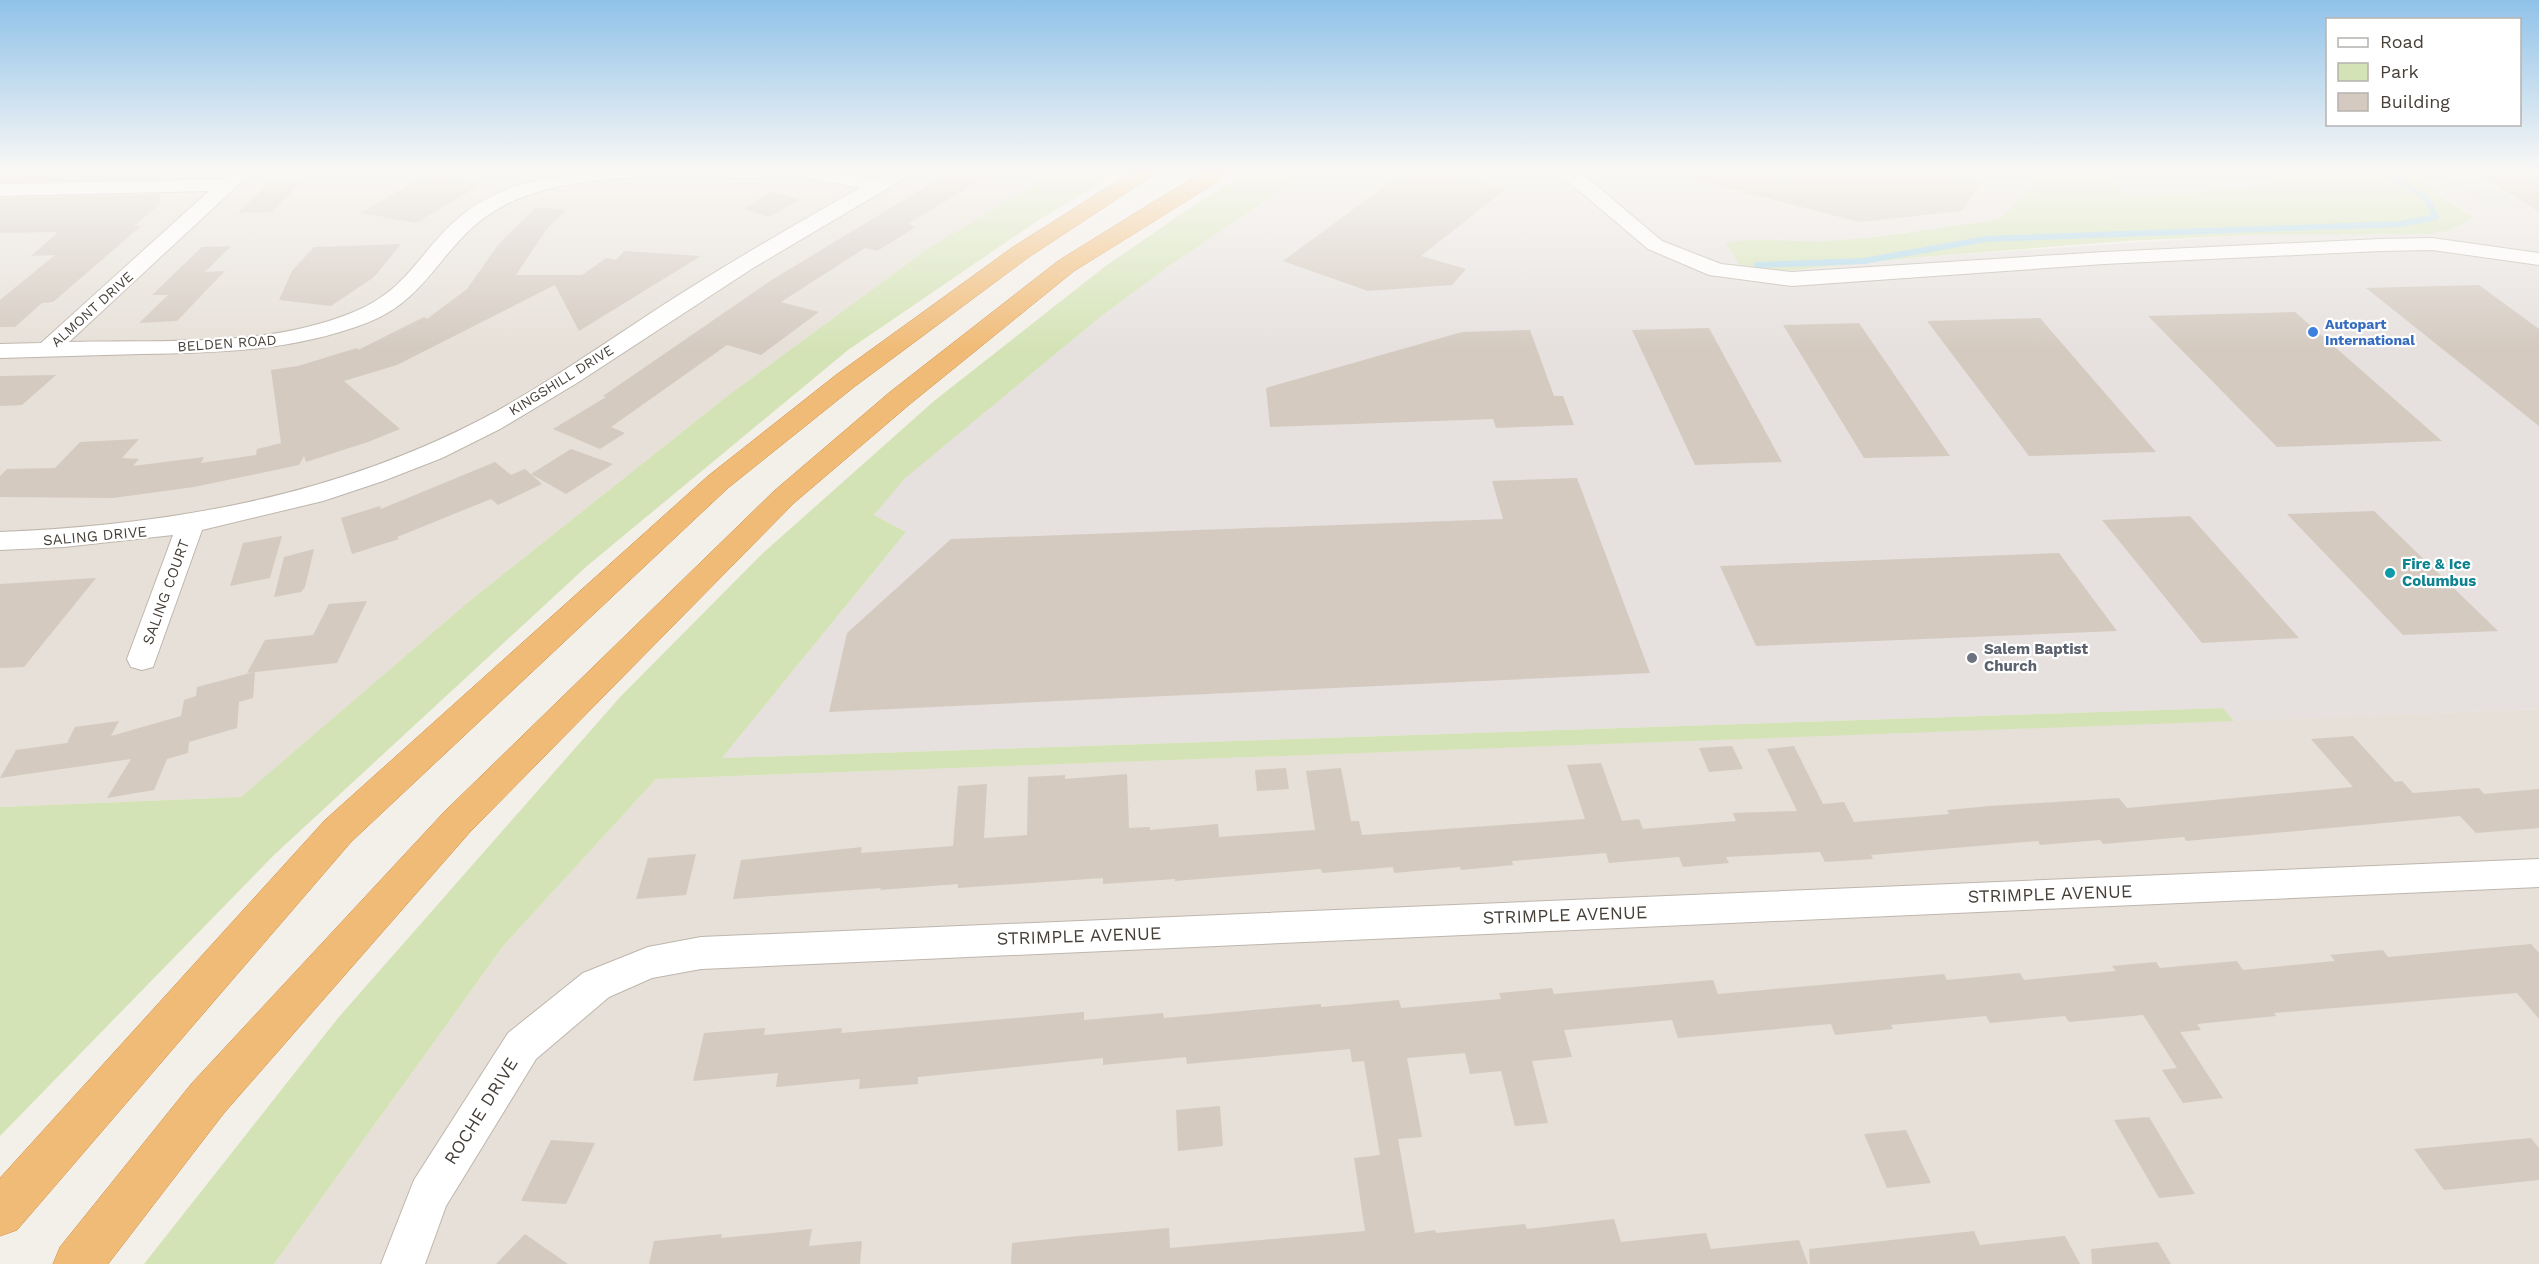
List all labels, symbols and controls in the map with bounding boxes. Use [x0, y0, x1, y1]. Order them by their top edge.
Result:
legend [2326, 18, 2521, 126]
text: Road [2380, 31, 2424, 52]
text: Park [2380, 61, 2419, 82]
text: Building [2380, 91, 2450, 112]
street label: ALMONT DRIVE [48, 268, 136, 350]
place label: Autopart International [2325, 316, 2415, 348]
marker: Autopart International [2306, 325, 2320, 339]
street label: BELDEN ROAD [177, 332, 277, 354]
street label: KINGSHILL DRIVE [506, 341, 616, 419]
street label: SALING DRIVE [42, 522, 148, 550]
street label: SALING COURT [139, 537, 193, 647]
place label: Fire & Ice Columbus [2402, 555, 2476, 590]
marker: Fire & Ice Columbus [2383, 566, 2397, 580]
place label: Salem Baptist Church [1984, 640, 2089, 675]
marker: Salem Baptist Church [1965, 651, 1979, 665]
street label: STRIMPLE AVENUE [1967, 880, 2133, 907]
street label: STRIMPLE AVENUE [1482, 901, 1648, 928]
street label: STRIMPLE AVENUE [996, 922, 1162, 949]
street label: ROCHE DRIVE [439, 1053, 522, 1168]

